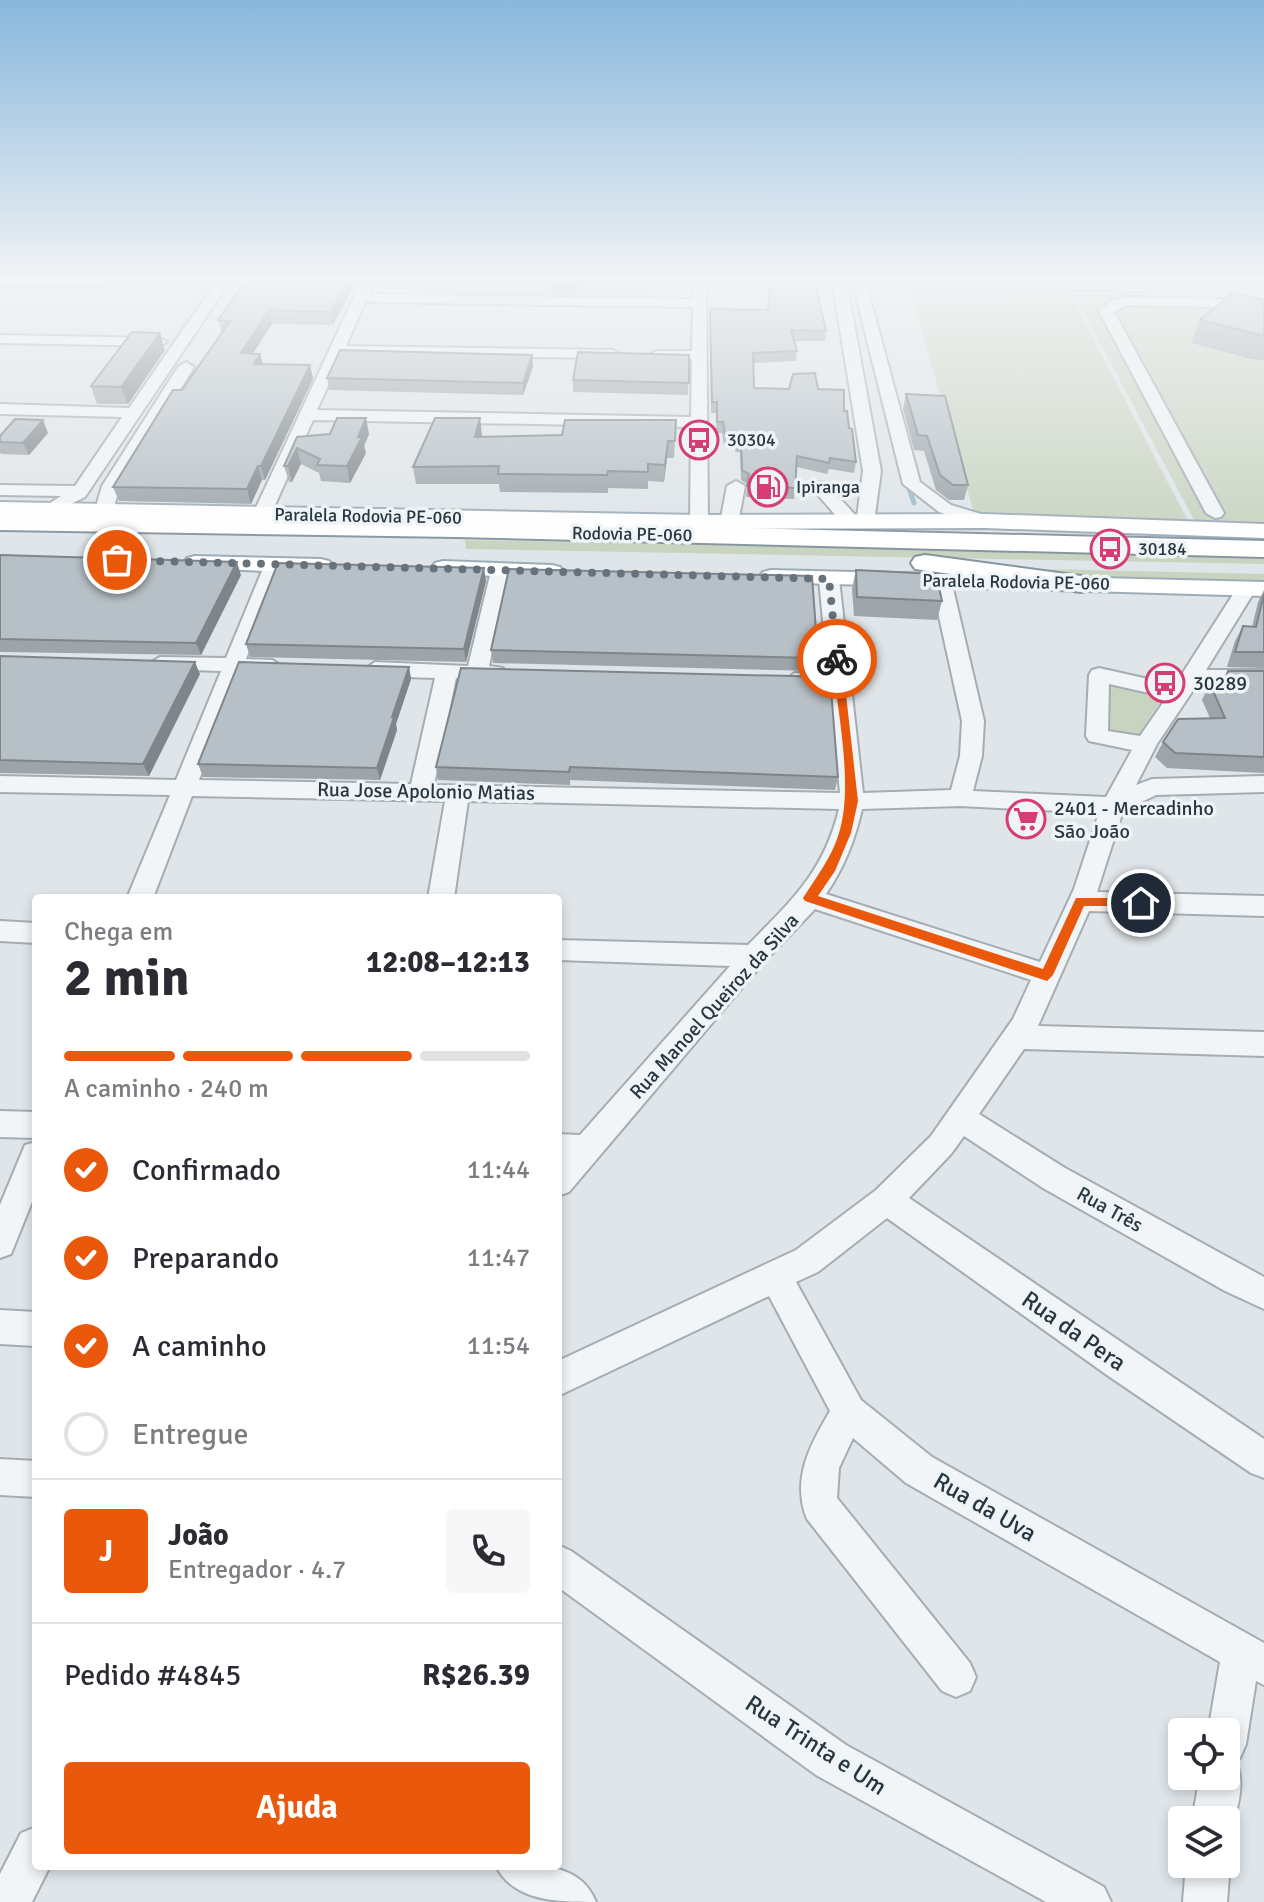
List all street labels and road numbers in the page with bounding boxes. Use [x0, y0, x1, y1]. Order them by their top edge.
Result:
street label: Paralela Rodovia PE-060 [274, 503, 462, 529]
street label: Rodovia PE-060 [572, 522, 692, 546]
street label: Paralela Rodovia PE-060 [922, 569, 1110, 595]
street label: Rua Jose Apolonio Matias [317, 777, 535, 806]
street label: Rua Manoel Queiroz da Silva [624, 908, 804, 1104]
street label: Rua Três [1072, 1181, 1147, 1238]
street label: Rua da Pera [1016, 1284, 1132, 1378]
street label: Rua da Uva [928, 1466, 1042, 1548]
street label: Rua Trinta e Um [740, 1688, 892, 1802]

